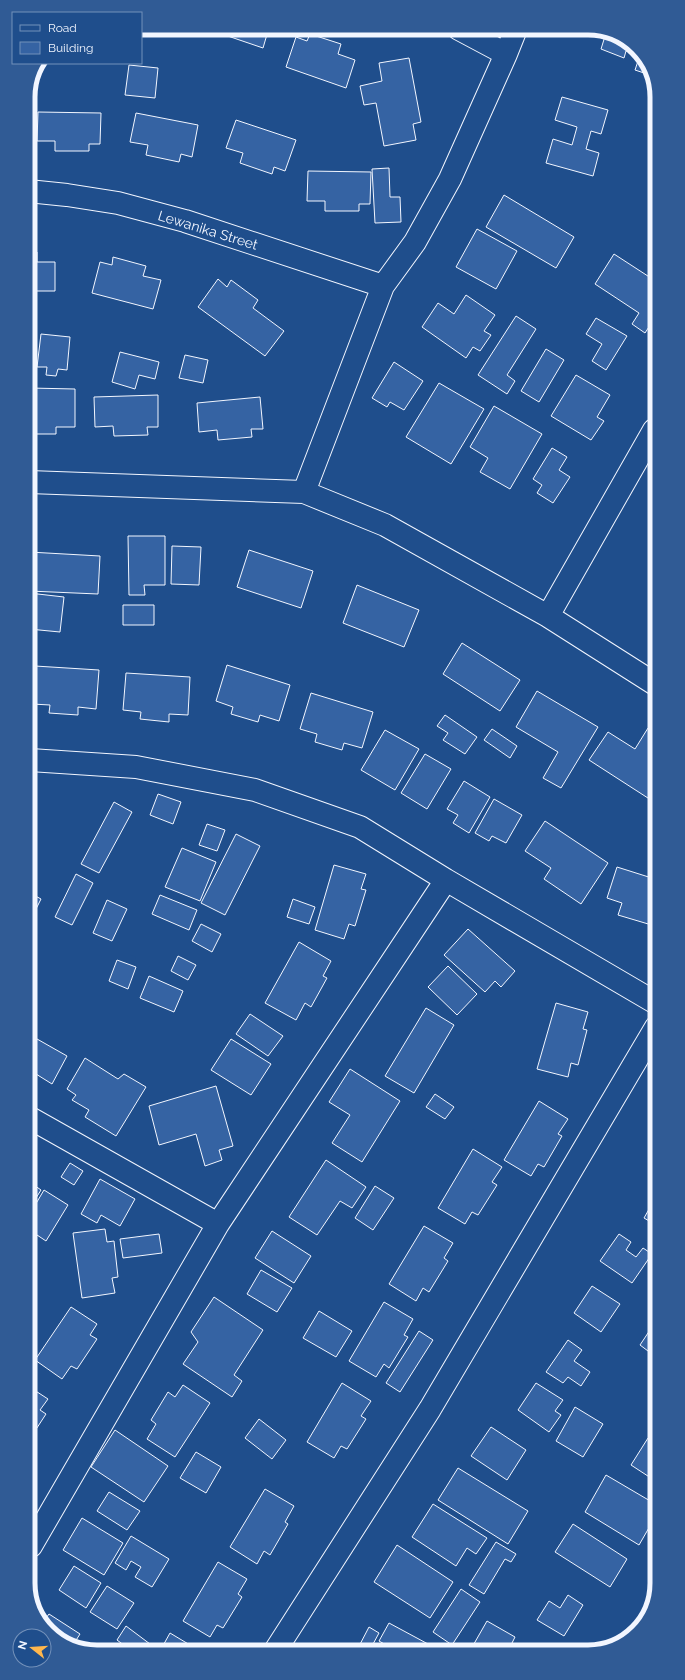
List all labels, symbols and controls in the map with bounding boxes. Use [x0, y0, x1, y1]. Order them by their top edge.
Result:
legend [12, 12, 142, 64]
text: Road [48, 21, 77, 35]
text: Building [48, 41, 94, 55]
street label: Lewanika Street [156, 207, 260, 253]
north arrow [12, 1628, 52, 1668]
text: N [15, 1639, 30, 1651]

